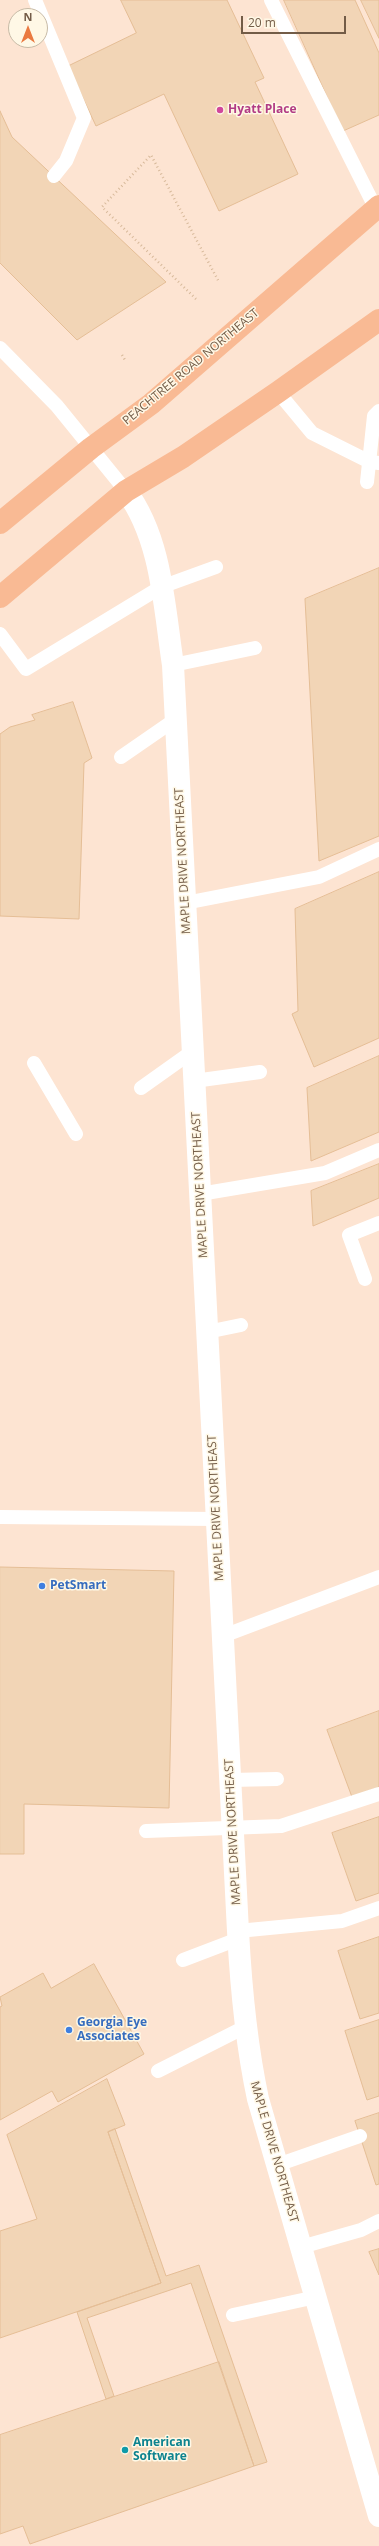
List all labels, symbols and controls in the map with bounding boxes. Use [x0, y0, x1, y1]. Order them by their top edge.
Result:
north arrow [8, 8, 48, 48]
scale bar [243, 8, 348, 34]
text: N [24, 9, 32, 24]
text: 20 m [248, 14, 276, 31]
place label: Hyatt Place [228, 103, 296, 117]
marker: Hyatt Place [215, 105, 225, 115]
street label: PEACHTREE ROAD NORTHEAST [120, 306, 262, 428]
street label: MAPLE DRIVE NORTHEAST [172, 787, 194, 935]
street label: MAPLE DRIVE NORTHEAST [189, 1111, 211, 1259]
street label: MAPLE DRIVE NORTHEAST [205, 1434, 227, 1582]
place label: PetSmart [50, 1579, 106, 1593]
marker: PetSmart [37, 1581, 47, 1591]
street label: MAPLE DRIVE NORTHEAST [222, 1758, 244, 1906]
place label: Georgia Eye Associates [77, 2016, 147, 2044]
marker: Georgia Eye Associates [64, 2025, 74, 2035]
street label: MAPLE DRIVE NORTHEAST [247, 2079, 301, 2225]
place label: American Software [133, 2436, 191, 2464]
marker: American Software [120, 2445, 130, 2455]

